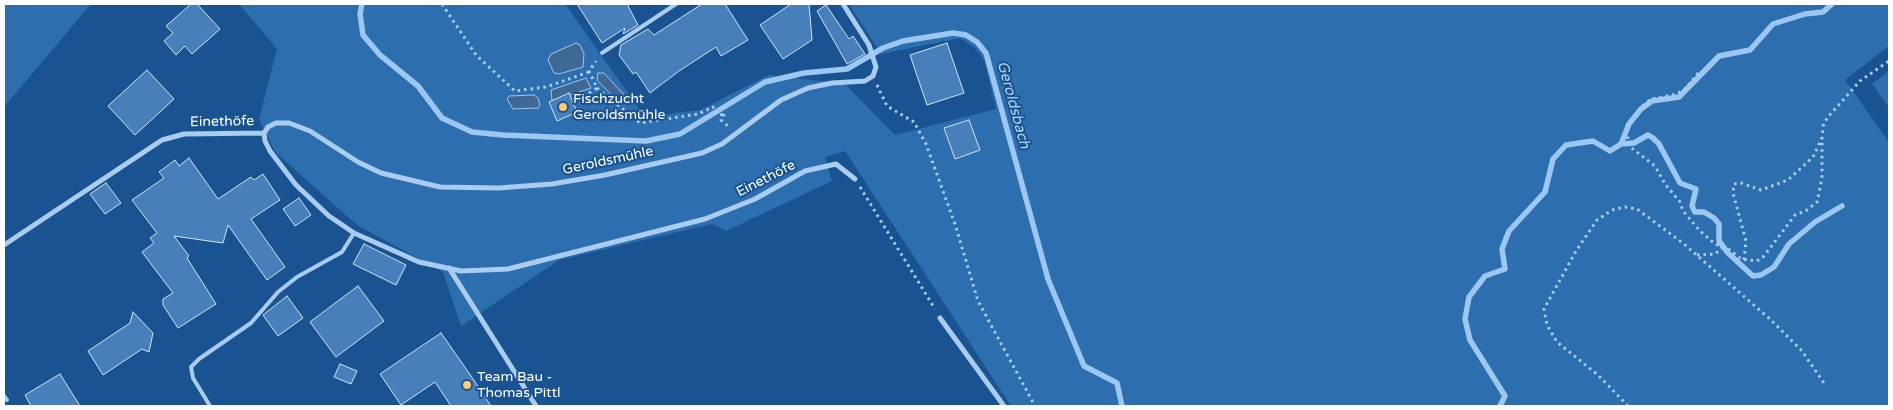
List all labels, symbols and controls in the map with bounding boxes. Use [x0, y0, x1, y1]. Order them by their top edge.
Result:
water label: Geroldsbach [993, 59, 1033, 151]
place label: Fischzucht Geroldsmühle [573, 91, 665, 124]
marker: Fischzucht Geroldsmühle [557, 101, 569, 113]
street label: Einethöfe [190, 113, 254, 131]
street label: Geroldsmühle [561, 143, 655, 179]
street label: Einethöfe [734, 157, 798, 201]
place label: Team Bau - Thomas Pittl [477, 369, 561, 402]
marker: Team Bau - Thomas Pittl [461, 379, 473, 391]

